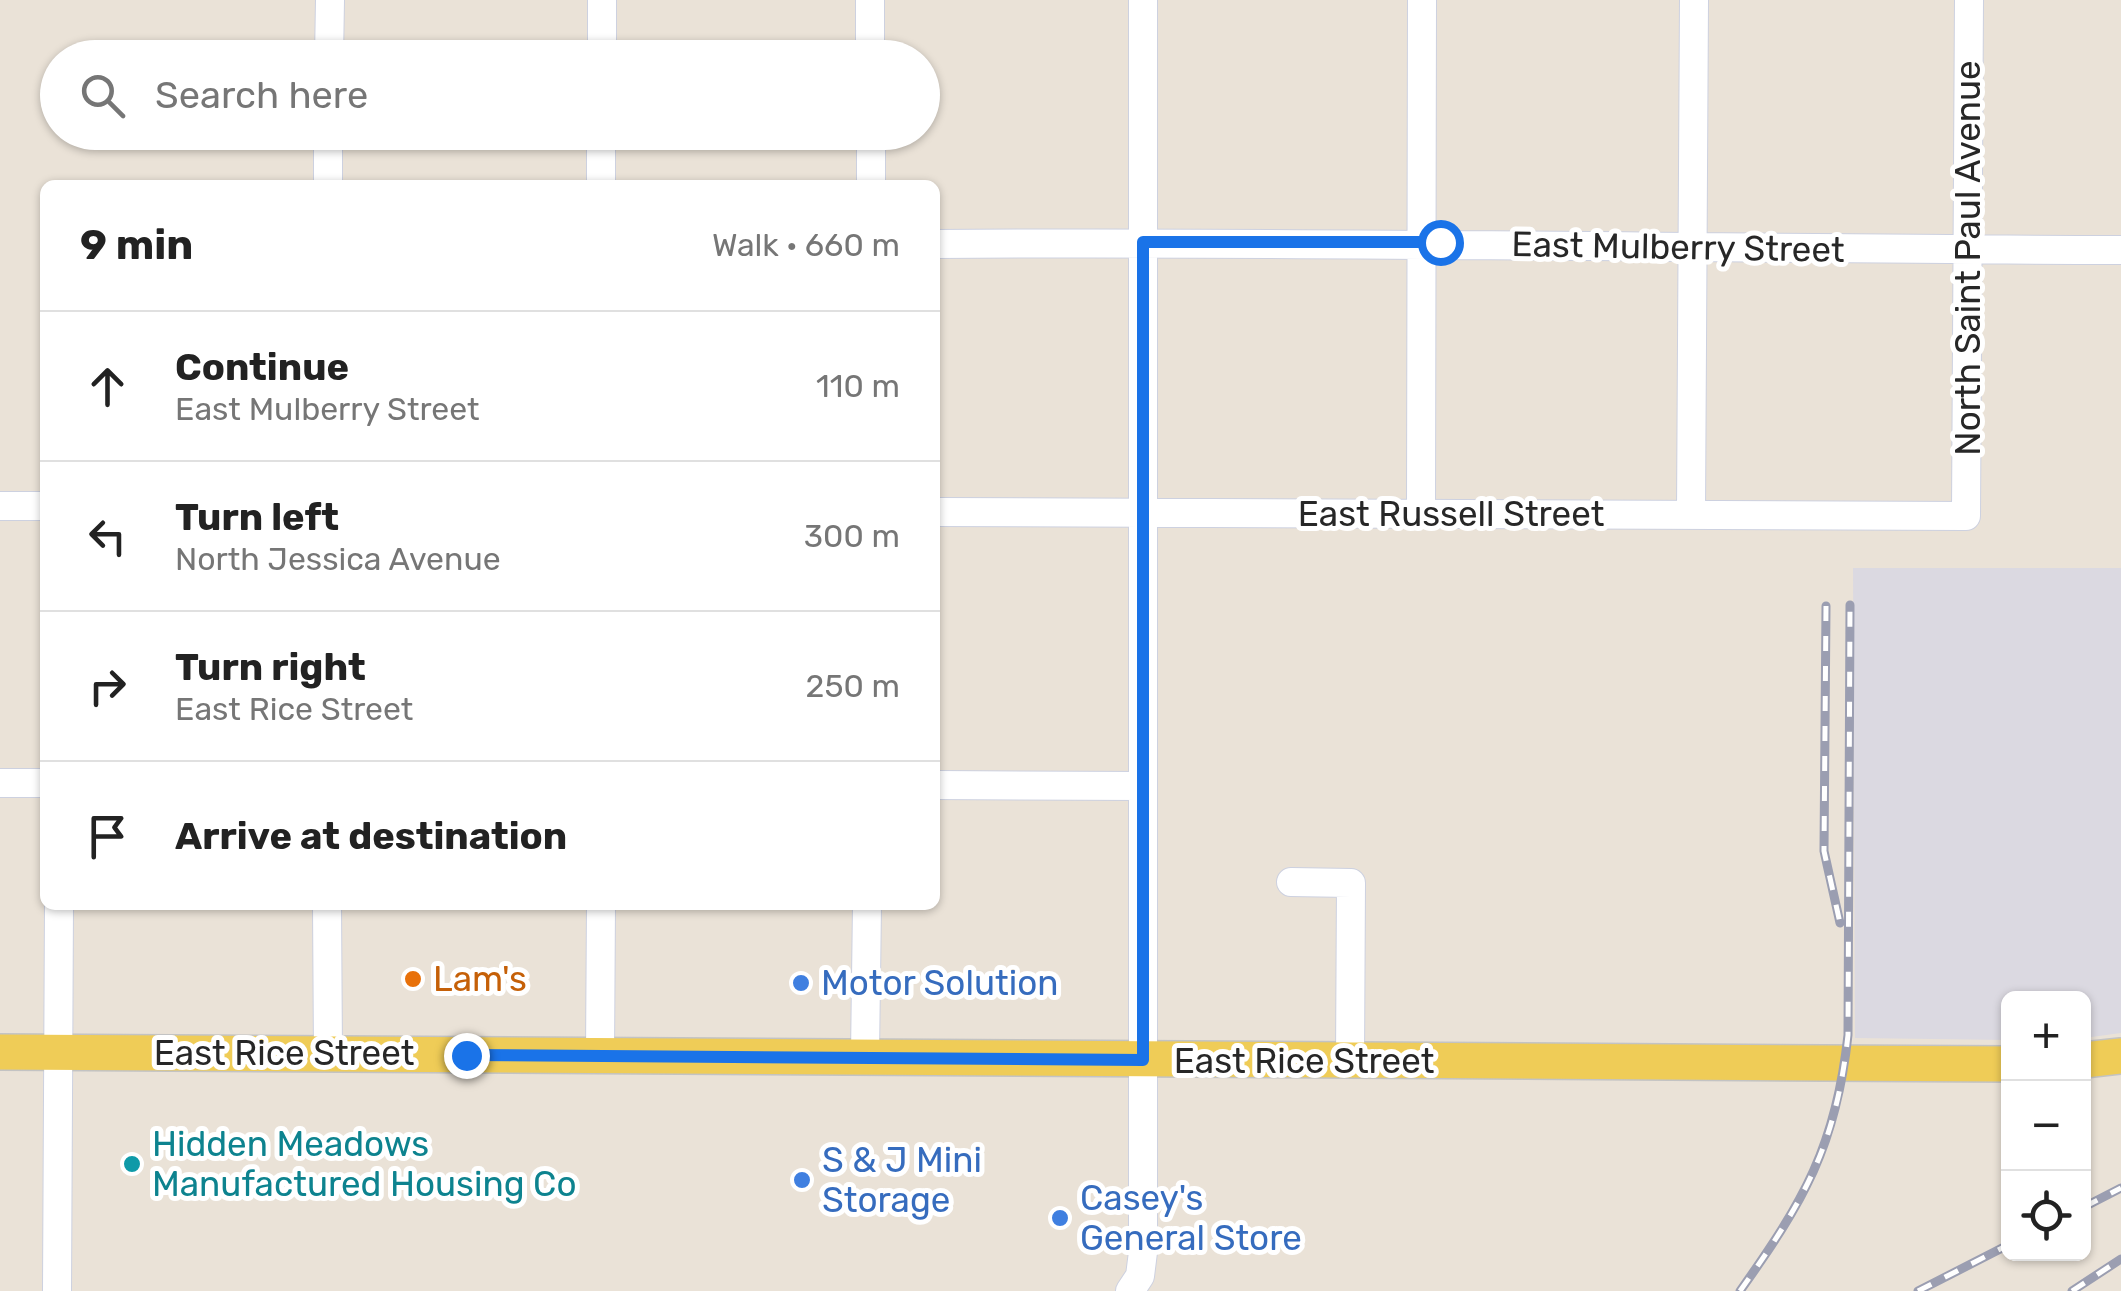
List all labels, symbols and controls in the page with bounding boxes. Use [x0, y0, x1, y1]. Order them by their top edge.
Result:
search box [40, 40, 940, 150]
street label: North Saint Paul Avenue [1947, 60, 1989, 456]
icon: search [75, 68, 130, 123]
text: Search here [155, 72, 368, 118]
text: 9 min [80, 220, 193, 270]
route start [1418, 220, 1464, 266]
street label: East Mulberry Street [1511, 223, 1845, 271]
text: Walk · 660 m [712, 226, 900, 264]
text: Continue [175, 344, 349, 390]
icon: ahead [80, 359, 135, 414]
text: 110 m [816, 367, 900, 405]
text: East Mulberry Street [175, 390, 480, 428]
street label: East Russell Street [1298, 493, 1604, 535]
text: Turn left [175, 494, 339, 540]
icon: left [80, 509, 135, 564]
text: 300 m [804, 517, 900, 555]
text: North Jessica Avenue [175, 540, 501, 578]
text: Turn right [175, 644, 366, 690]
icon: right [80, 659, 135, 714]
text: 250 m [806, 667, 900, 705]
text: East Rice Street [175, 690, 413, 728]
icon: arrive [80, 809, 135, 864]
text: Arrive at destination [175, 813, 567, 859]
place label: Lam's [433, 958, 527, 1000]
place label: Motor Solution [821, 962, 1058, 1004]
marker: Lam's [402, 968, 424, 990]
marker: Motor Solution [790, 972, 812, 994]
map controls [2001, 991, 2091, 1261]
button: + [2001, 991, 2091, 1081]
street label: East Rice Street [154, 1032, 414, 1074]
route end [444, 1033, 490, 1079]
street label: East Rice Street [1174, 1040, 1434, 1082]
button: − [2001, 1081, 2091, 1171]
place label: Hidden Meadows Manufactured Housing Co [152, 1123, 577, 1205]
place label: S & J Mini Storage [822, 1139, 982, 1221]
marker: Hidden Meadows Manufactured Housing Co [121, 1153, 143, 1175]
marker: S & J Mini Storage [791, 1169, 813, 1191]
button: locate [2001, 1171, 2091, 1261]
place label: Casey's General Store [1080, 1177, 1302, 1259]
marker: Casey's General Store [1049, 1207, 1071, 1229]

